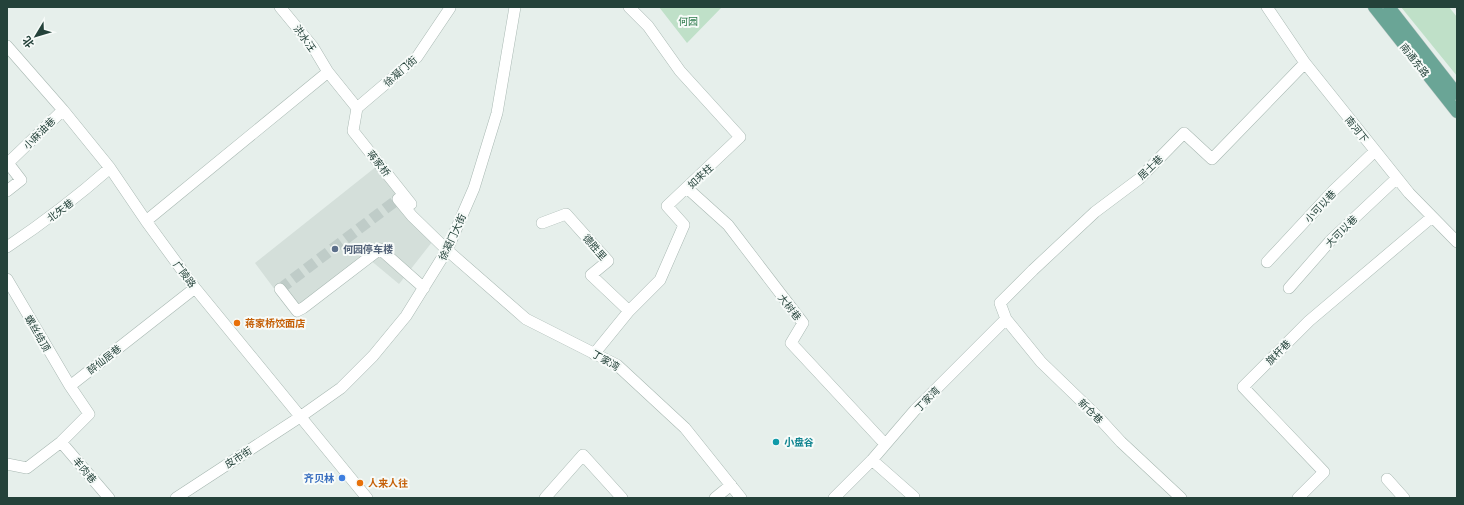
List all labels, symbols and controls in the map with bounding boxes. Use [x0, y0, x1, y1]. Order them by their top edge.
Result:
park label: 何园 [678, 15, 698, 29]
north arrow [16, 16, 56, 56]
street label: 洪水汪 [290, 22, 319, 55]
text: 北 [19, 33, 38, 51]
street label: 南通东路 [1396, 41, 1432, 81]
street label: 徐凝门街 [381, 53, 420, 90]
street label: 南河下 [1341, 114, 1371, 146]
street label: 小麻油巷 [21, 115, 59, 153]
street label: 蒋家桥 [363, 147, 393, 180]
street label: 居士巷 [1135, 152, 1166, 183]
street label: 如来柱 [685, 161, 716, 192]
street label: 小可以巷 [1302, 187, 1339, 226]
street label: 北矢巷 [44, 196, 77, 225]
street label: 徐凝门大街 [436, 212, 470, 263]
street label: 大可以巷 [1323, 213, 1361, 251]
street label: 德胜里 [579, 232, 609, 264]
place label: 何园停车楼 [343, 243, 393, 257]
marker: 何园停车楼 [330, 244, 340, 254]
street label: 广陵路 [170, 258, 199, 291]
street label: 大树巷 [774, 291, 804, 324]
street label: 螺丝结顶 [21, 313, 53, 354]
place label: 蒋家桥饺面店 [245, 317, 305, 331]
marker: 蒋家桥饺面店 [232, 318, 242, 328]
street label: 旗杆巷 [1263, 337, 1294, 368]
street label: 醉仙居巷 [85, 342, 125, 378]
street label: 丁家湾 [589, 347, 622, 374]
street label: 丁家湾 [912, 384, 943, 415]
street label: 新仓巷 [1075, 396, 1106, 427]
place label: 小盘谷 [784, 436, 814, 450]
marker: 小盘谷 [771, 437, 781, 447]
street label: 皮市街 [222, 444, 255, 472]
street label: 羊肉巷 [69, 455, 99, 487]
place label: 齐贝林 [304, 472, 334, 486]
marker: 齐贝林 [337, 473, 347, 483]
place label: 人来人往 [368, 477, 408, 491]
marker: 人来人往 [355, 478, 365, 488]

